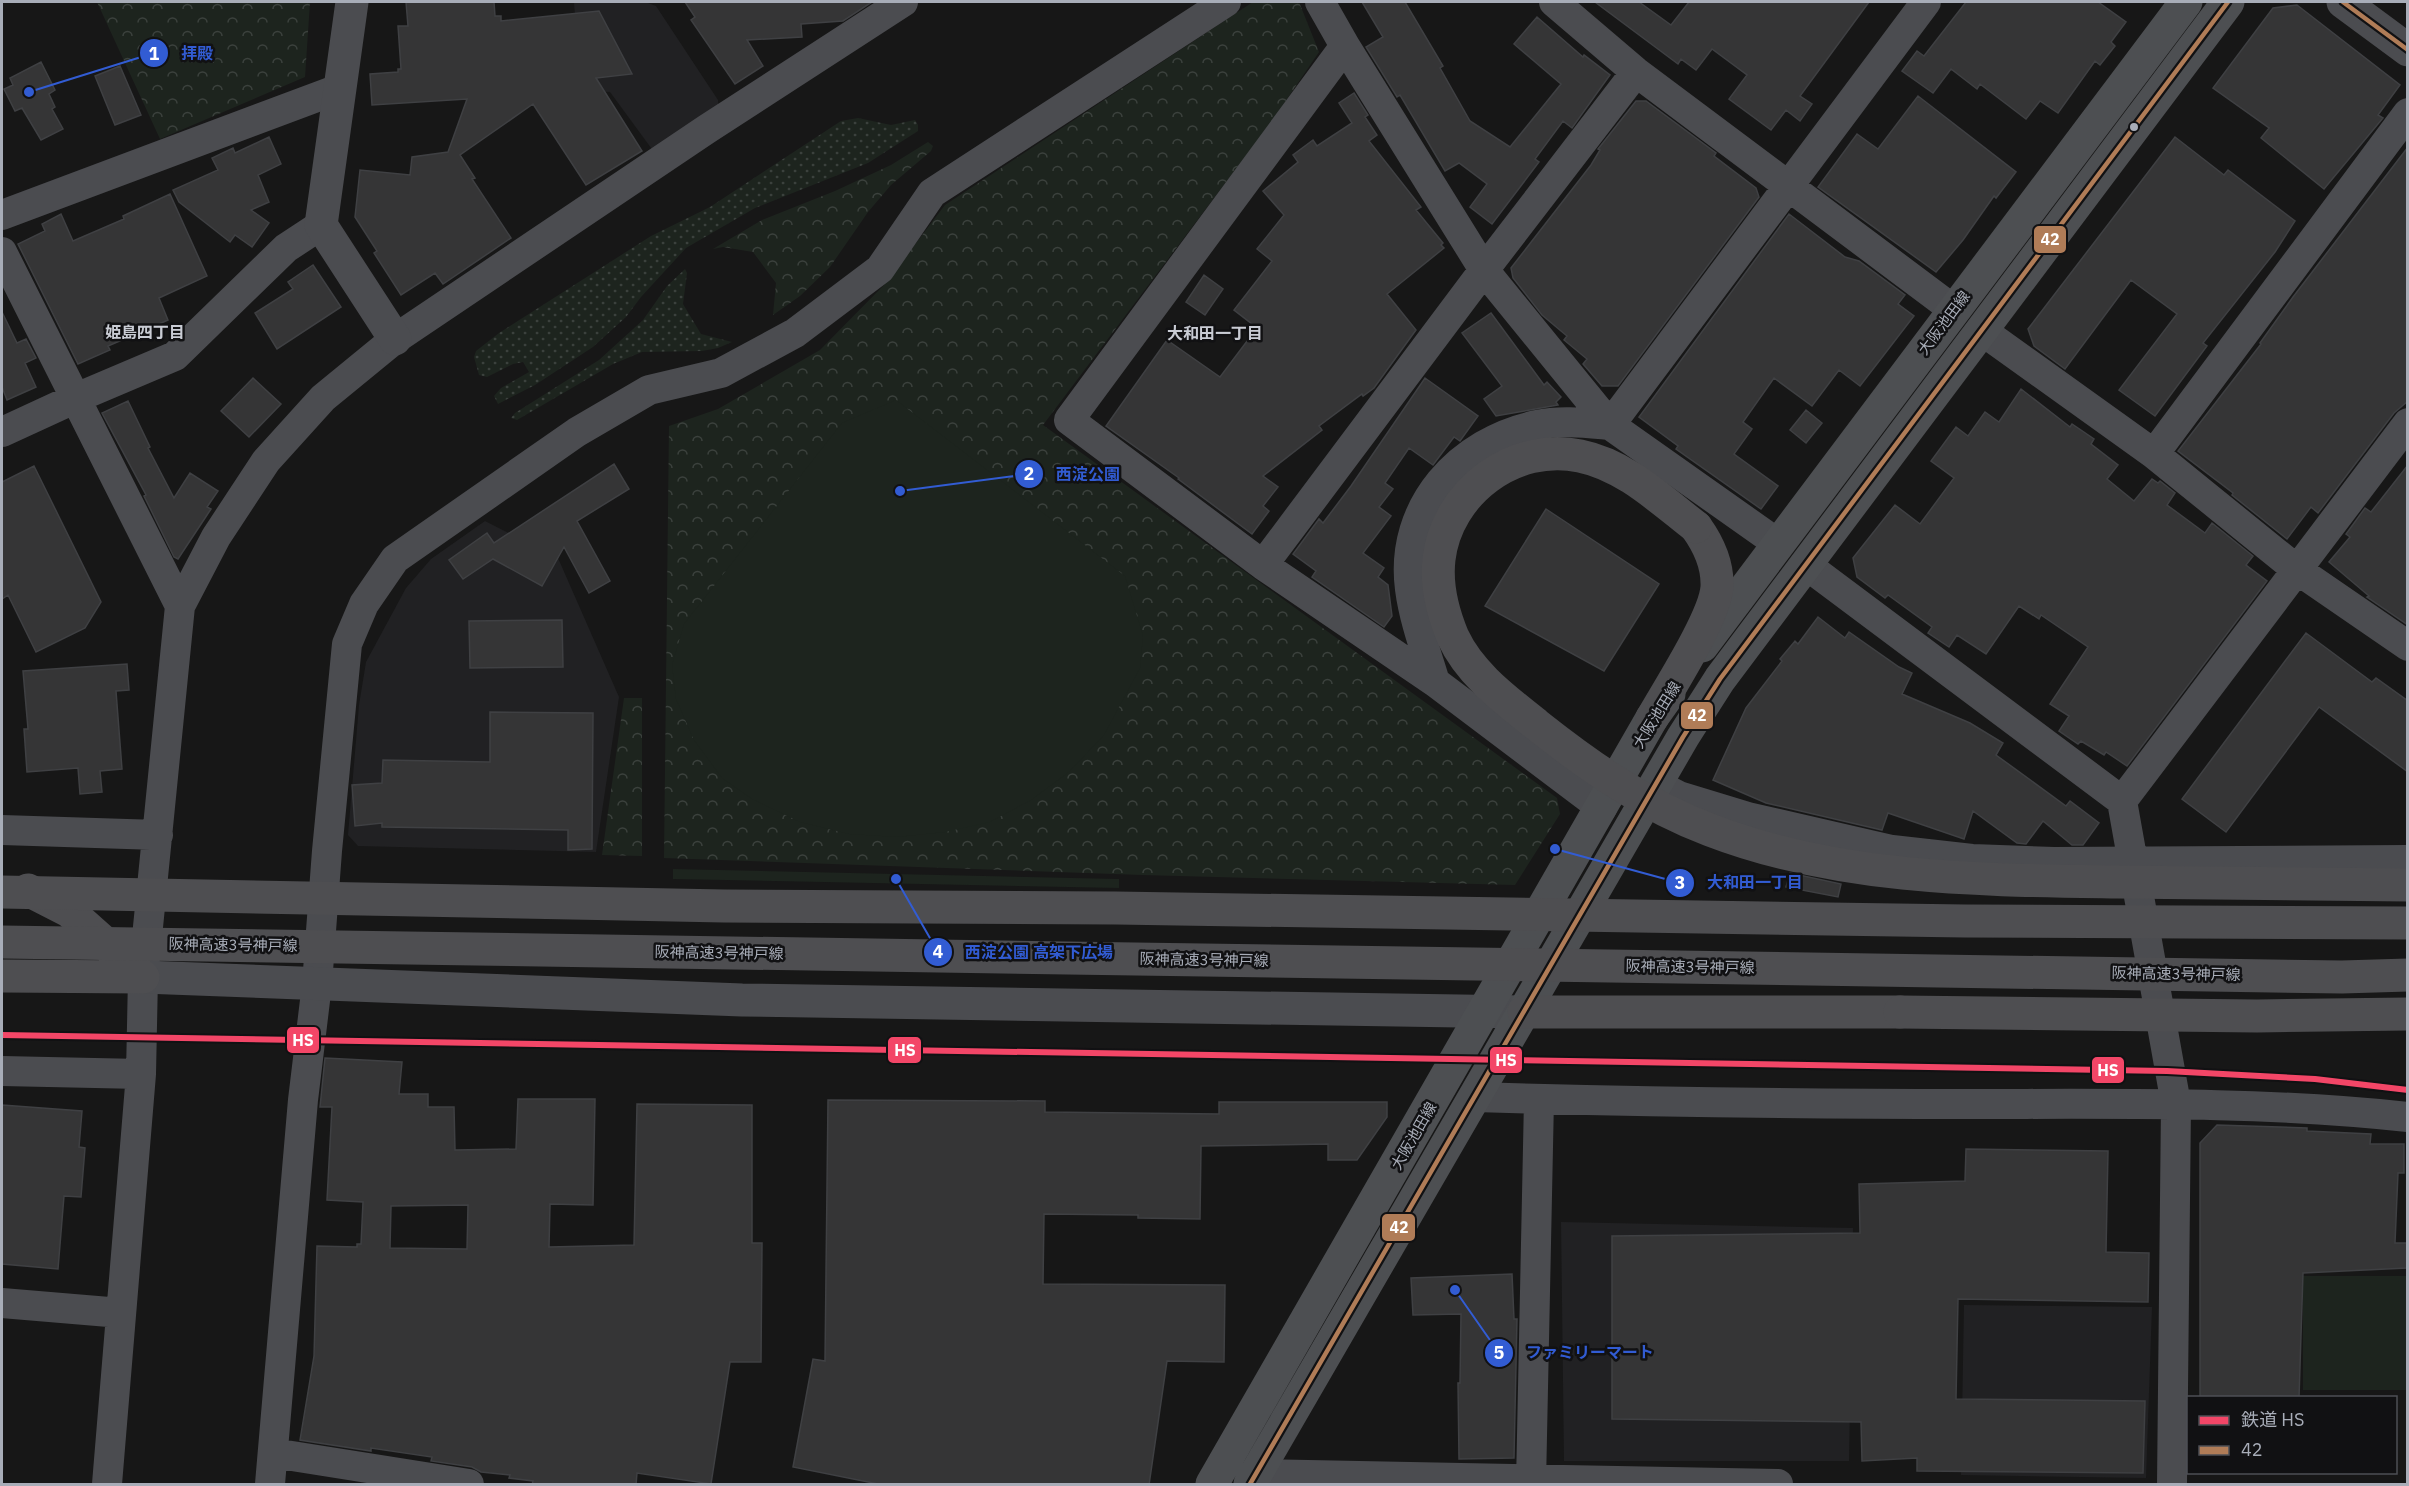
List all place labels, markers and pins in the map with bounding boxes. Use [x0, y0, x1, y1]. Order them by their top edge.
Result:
callout: 拝殿 [139, 36, 225, 70]
unlabelled marker [2128, 121, 2140, 133]
callout: 西淀公園 [1014, 457, 1132, 491]
callout: 大和田一丁目 [1665, 866, 1815, 900]
callout: 西淀公園 高架下広場 [923, 935, 1125, 969]
callout: ファミリーマート [1484, 1336, 1666, 1370]

